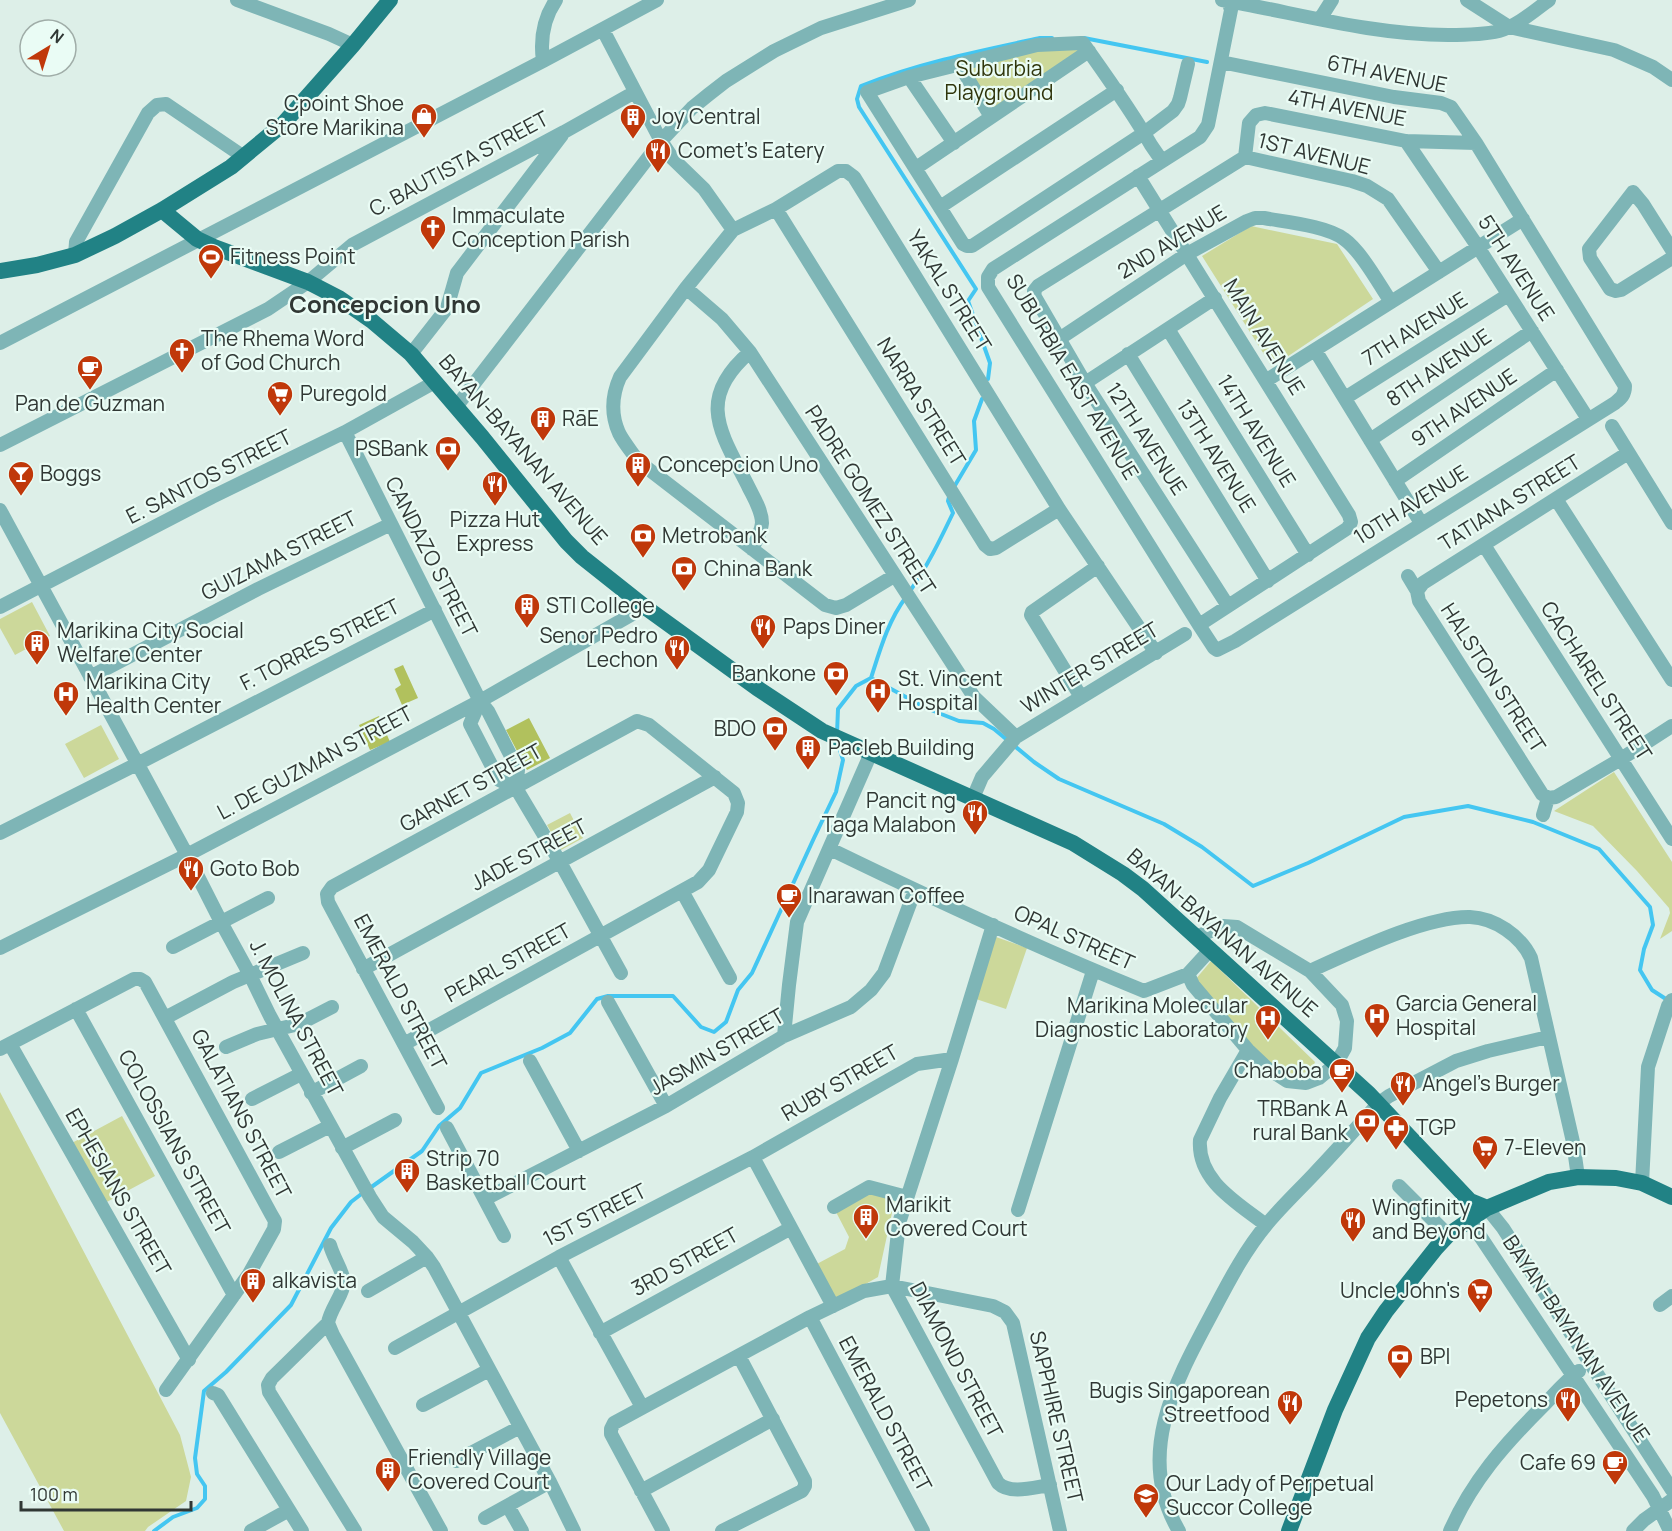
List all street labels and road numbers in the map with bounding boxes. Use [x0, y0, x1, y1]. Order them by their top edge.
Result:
street label: 6TH AVENUE [1325, 48, 1450, 98]
street label: 4TH AVENUE [1286, 82, 1409, 132]
street label: C. BAUTISTA STREET [364, 104, 553, 222]
street label: 1ST AVENUE [1255, 126, 1373, 180]
street label: 2ND AVENUE [1112, 198, 1231, 285]
street label: 5TH AVENUE [1472, 209, 1561, 326]
street label: YAKAL STREET [901, 224, 999, 357]
street label: SUBURBIA EAST AVENUE [1000, 268, 1145, 485]
street label: MAIN AVENUE [1218, 273, 1312, 400]
street label: 7TH AVENUE [1356, 285, 1472, 372]
street label: 8TH AVENUE [1381, 322, 1496, 413]
street label: NARRA STREET [871, 332, 973, 472]
street label: BAYAN-BAYANAN AVENUE [433, 348, 614, 551]
street label: 9TH AVENUE [1405, 362, 1522, 453]
street label: 14TH AVENUE [1211, 369, 1303, 492]
street label: 12TH AVENUE [1100, 377, 1194, 500]
street label: 13TH AVENUE [1171, 394, 1263, 517]
street label: PADRE GOMEZ STREET [799, 399, 943, 600]
street label: E. SANTOS STREET [121, 422, 296, 530]
street label: TATIANA STREET [1433, 447, 1586, 557]
street label: 10TH AVENUE [1348, 458, 1473, 550]
street label: CANDAZO STREET [379, 471, 485, 642]
street label: GUIZAMA STREET [196, 504, 361, 606]
street label: F. TORRES STREET [235, 592, 405, 696]
street label: CACHAREL STREET [1535, 595, 1659, 766]
street label: HALSTON STREET [1435, 597, 1553, 758]
street label: WINTER STREET [1015, 615, 1164, 719]
street label: L. DE GUZMAN STREET [212, 698, 418, 826]
street label: GARNET STREET [394, 736, 547, 838]
street label: JADE STREET [465, 811, 592, 897]
street label: BAYAN-BAYANAN AVENUE [1121, 842, 1324, 1023]
street label: OPAL STREET [1010, 898, 1140, 976]
street label: EMERALD STREET [348, 909, 454, 1075]
street label: PEARL STREET [439, 916, 576, 1008]
street label: J. MOLINA STREET [244, 934, 350, 1101]
street label: JASMIN STREET [644, 1001, 789, 1101]
street label: GALATIANS STREET [185, 1024, 299, 1203]
street label: RUBY STREET [776, 1037, 903, 1127]
street label: COLOSSIANS STREET [112, 1044, 237, 1239]
street label: EPHESIANS STREET [60, 1103, 178, 1280]
street label: 1ST STREET [538, 1176, 651, 1252]
street label: 3RD STREET [626, 1220, 743, 1302]
street label: BAYAN-BAYANAN AVENUE [1497, 1230, 1657, 1447]
street label: DIAMOND STREET [904, 1277, 1010, 1443]
street label: SAPPHIRE STREET [1024, 1328, 1090, 1506]
street label: EMERALD STREET [833, 1331, 939, 1497]

